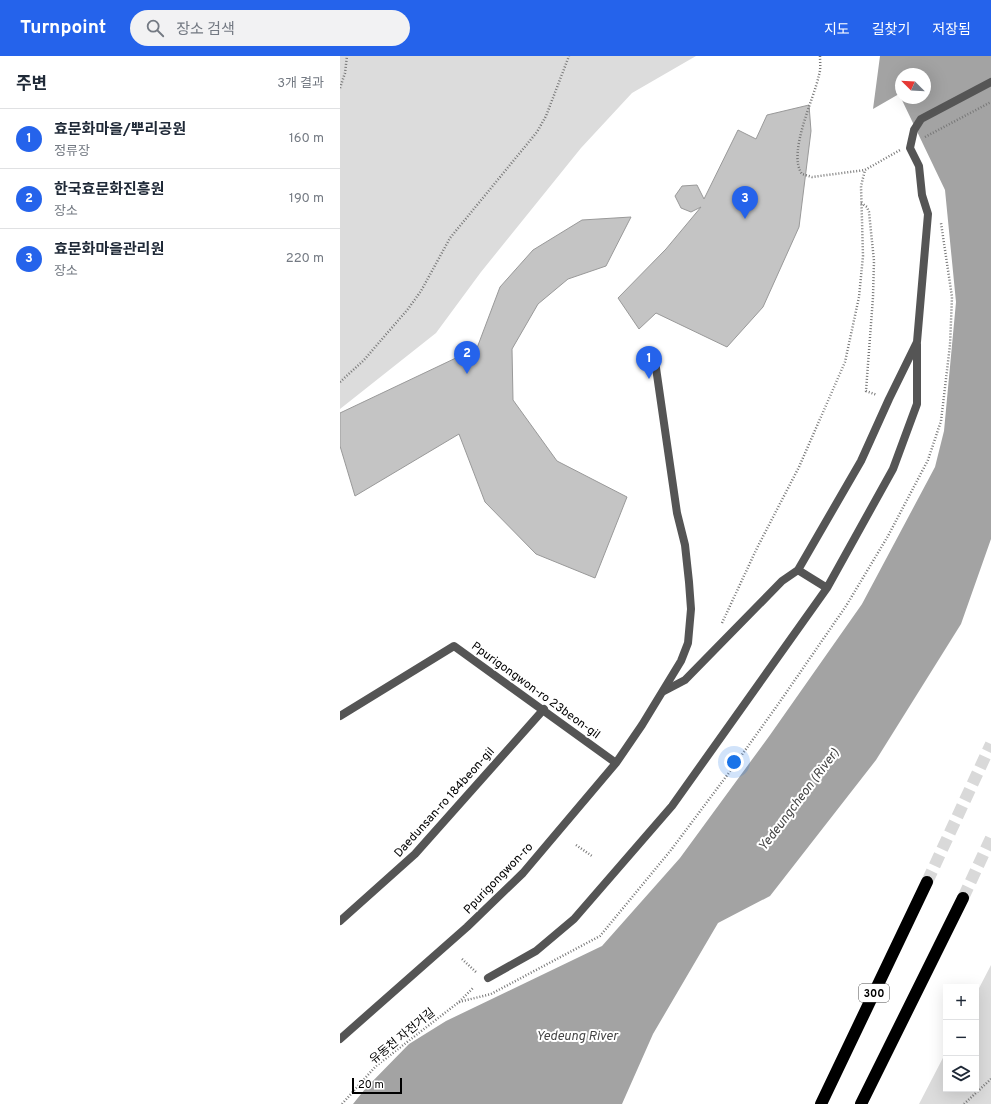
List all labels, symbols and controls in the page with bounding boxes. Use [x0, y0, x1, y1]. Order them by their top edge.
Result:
search box [130, 10, 410, 46]
text: Turnpoint [20, 16, 106, 40]
icon: search [144, 17, 166, 39]
text: 장소 검색 [176, 21, 235, 40]
text: 지도 [824, 22, 850, 39]
text: 길찾기 [872, 22, 910, 39]
text: 저장됨 [932, 22, 971, 39]
north arrow [895, 68, 931, 104]
text: 주변 [16, 74, 47, 96]
text: 3개 결과 [277, 76, 324, 92]
text: 효문화마을/뿌리공원 [54, 121, 186, 140]
text: 1 [26, 131, 32, 147]
text: 160 m [289, 131, 324, 147]
text: 정류장 [54, 144, 90, 160]
text: 한국효문화진흥원 [54, 181, 164, 200]
pin: 3 [732, 186, 758, 219]
text: 2 [25, 191, 33, 207]
text: 190 m [289, 191, 324, 207]
text: 장소 [54, 204, 78, 220]
text: 효문화마을관리원 [54, 241, 164, 260]
text: 3 [25, 251, 33, 267]
text: 220 m [286, 251, 324, 267]
text: 장소 [54, 264, 78, 280]
pin: 2 [454, 341, 480, 374]
pin: 1 [636, 346, 662, 379]
street label: Ppurigongwon-ro 23beon-gil [468, 639, 603, 743]
street label: Daedunsan-ro 184beon-gil [391, 744, 499, 861]
water label: Yedeungcheon (River) [756, 745, 844, 855]
your location [724, 752, 744, 772]
street label: Ppurigongwon-ro [460, 839, 537, 918]
road number: 300 [859, 984, 889, 1002]
map controls [943, 984, 979, 1092]
button: + [943, 984, 979, 1020]
street label: 유동천 자전거길 [366, 1005, 439, 1068]
button: − [943, 1020, 979, 1056]
water label: Yedeung River [536, 1029, 619, 1045]
button: layers [943, 1056, 979, 1092]
scale bar [352, 1076, 402, 1095]
text: 20 m [358, 1078, 384, 1092]

